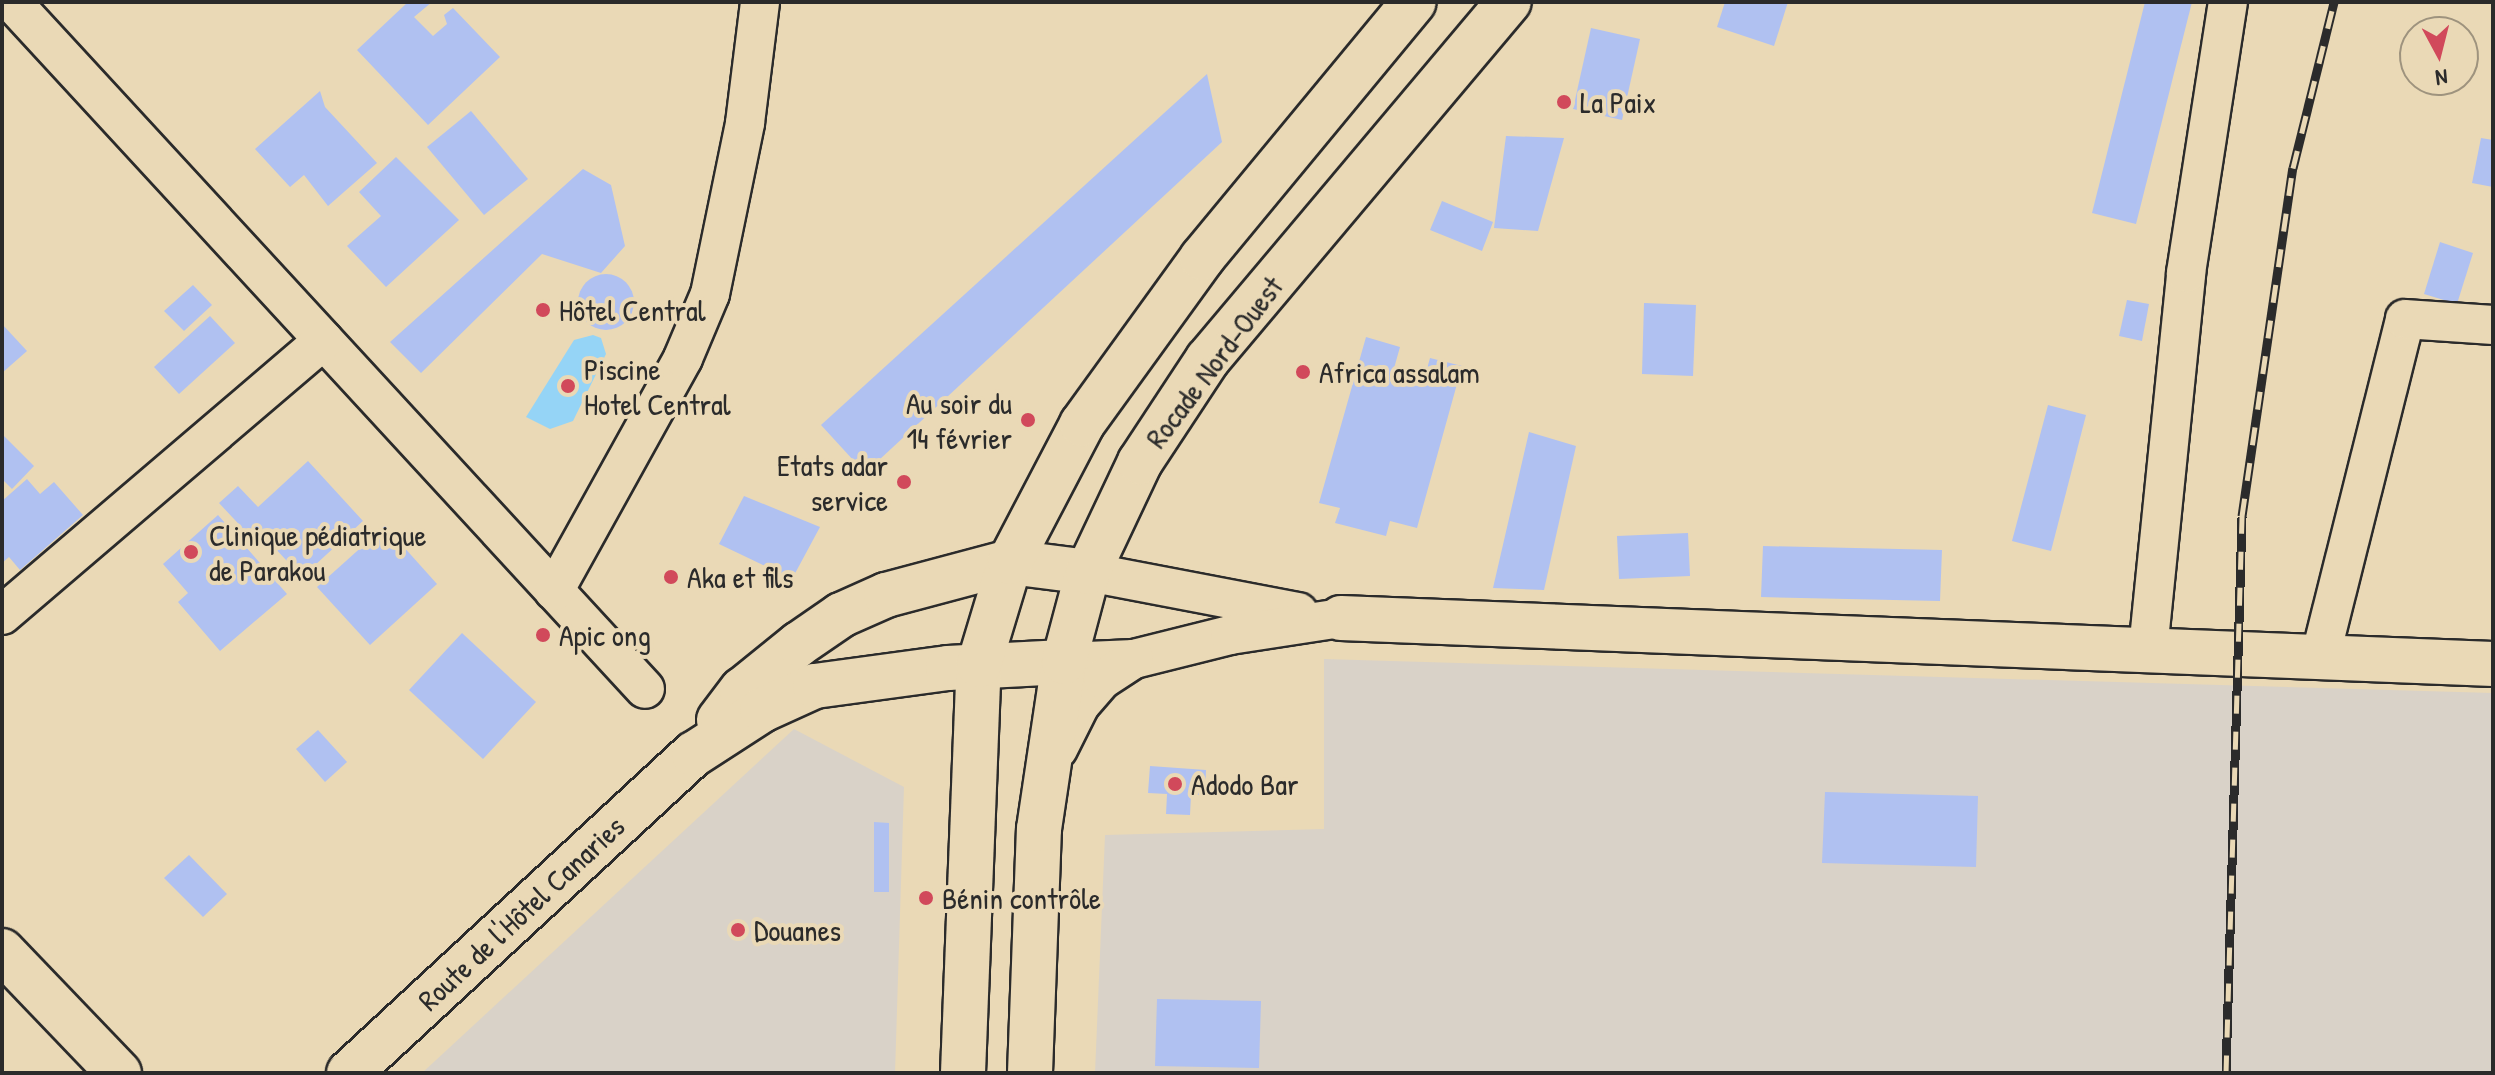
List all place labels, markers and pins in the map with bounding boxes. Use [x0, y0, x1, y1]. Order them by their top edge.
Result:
place label: La Paix [1580, 84, 1656, 120]
marker: La Paix [1555, 93, 1573, 111]
place label: Hôtel Central [559, 292, 706, 328]
marker: Hôtel Central [534, 301, 552, 319]
place label: Piscine Hotel Central [584, 351, 731, 422]
place label: Africa assalam [1319, 354, 1480, 390]
marker: Africa assalam [1294, 363, 1312, 381]
marker: Piscine Hotel Central [559, 377, 577, 395]
place label: Au soir du 14 février [906, 385, 1012, 456]
marker: Au soir du 14 février [1019, 411, 1037, 429]
place label: Etats adar service [777, 447, 888, 518]
marker: Etats adar service [895, 473, 913, 491]
place label: Clinique pédiatrique de Parakou [209, 517, 427, 588]
marker: Clinique pédiatrique de Parakou [180, 541, 202, 563]
place label: Aka et fils [687, 559, 793, 595]
marker: Aka et fils [662, 568, 680, 586]
place label: Apic ong [559, 617, 651, 653]
marker: Apic ong [534, 626, 552, 644]
place label: Adodo Bar [1191, 766, 1299, 802]
marker: Adodo Bar [1166, 775, 1184, 793]
place label: Bénin contrôle [942, 880, 1101, 916]
marker: Bénin contrôle [917, 889, 935, 907]
place label: Douanes [754, 912, 841, 948]
marker: Douanes [729, 921, 747, 939]

